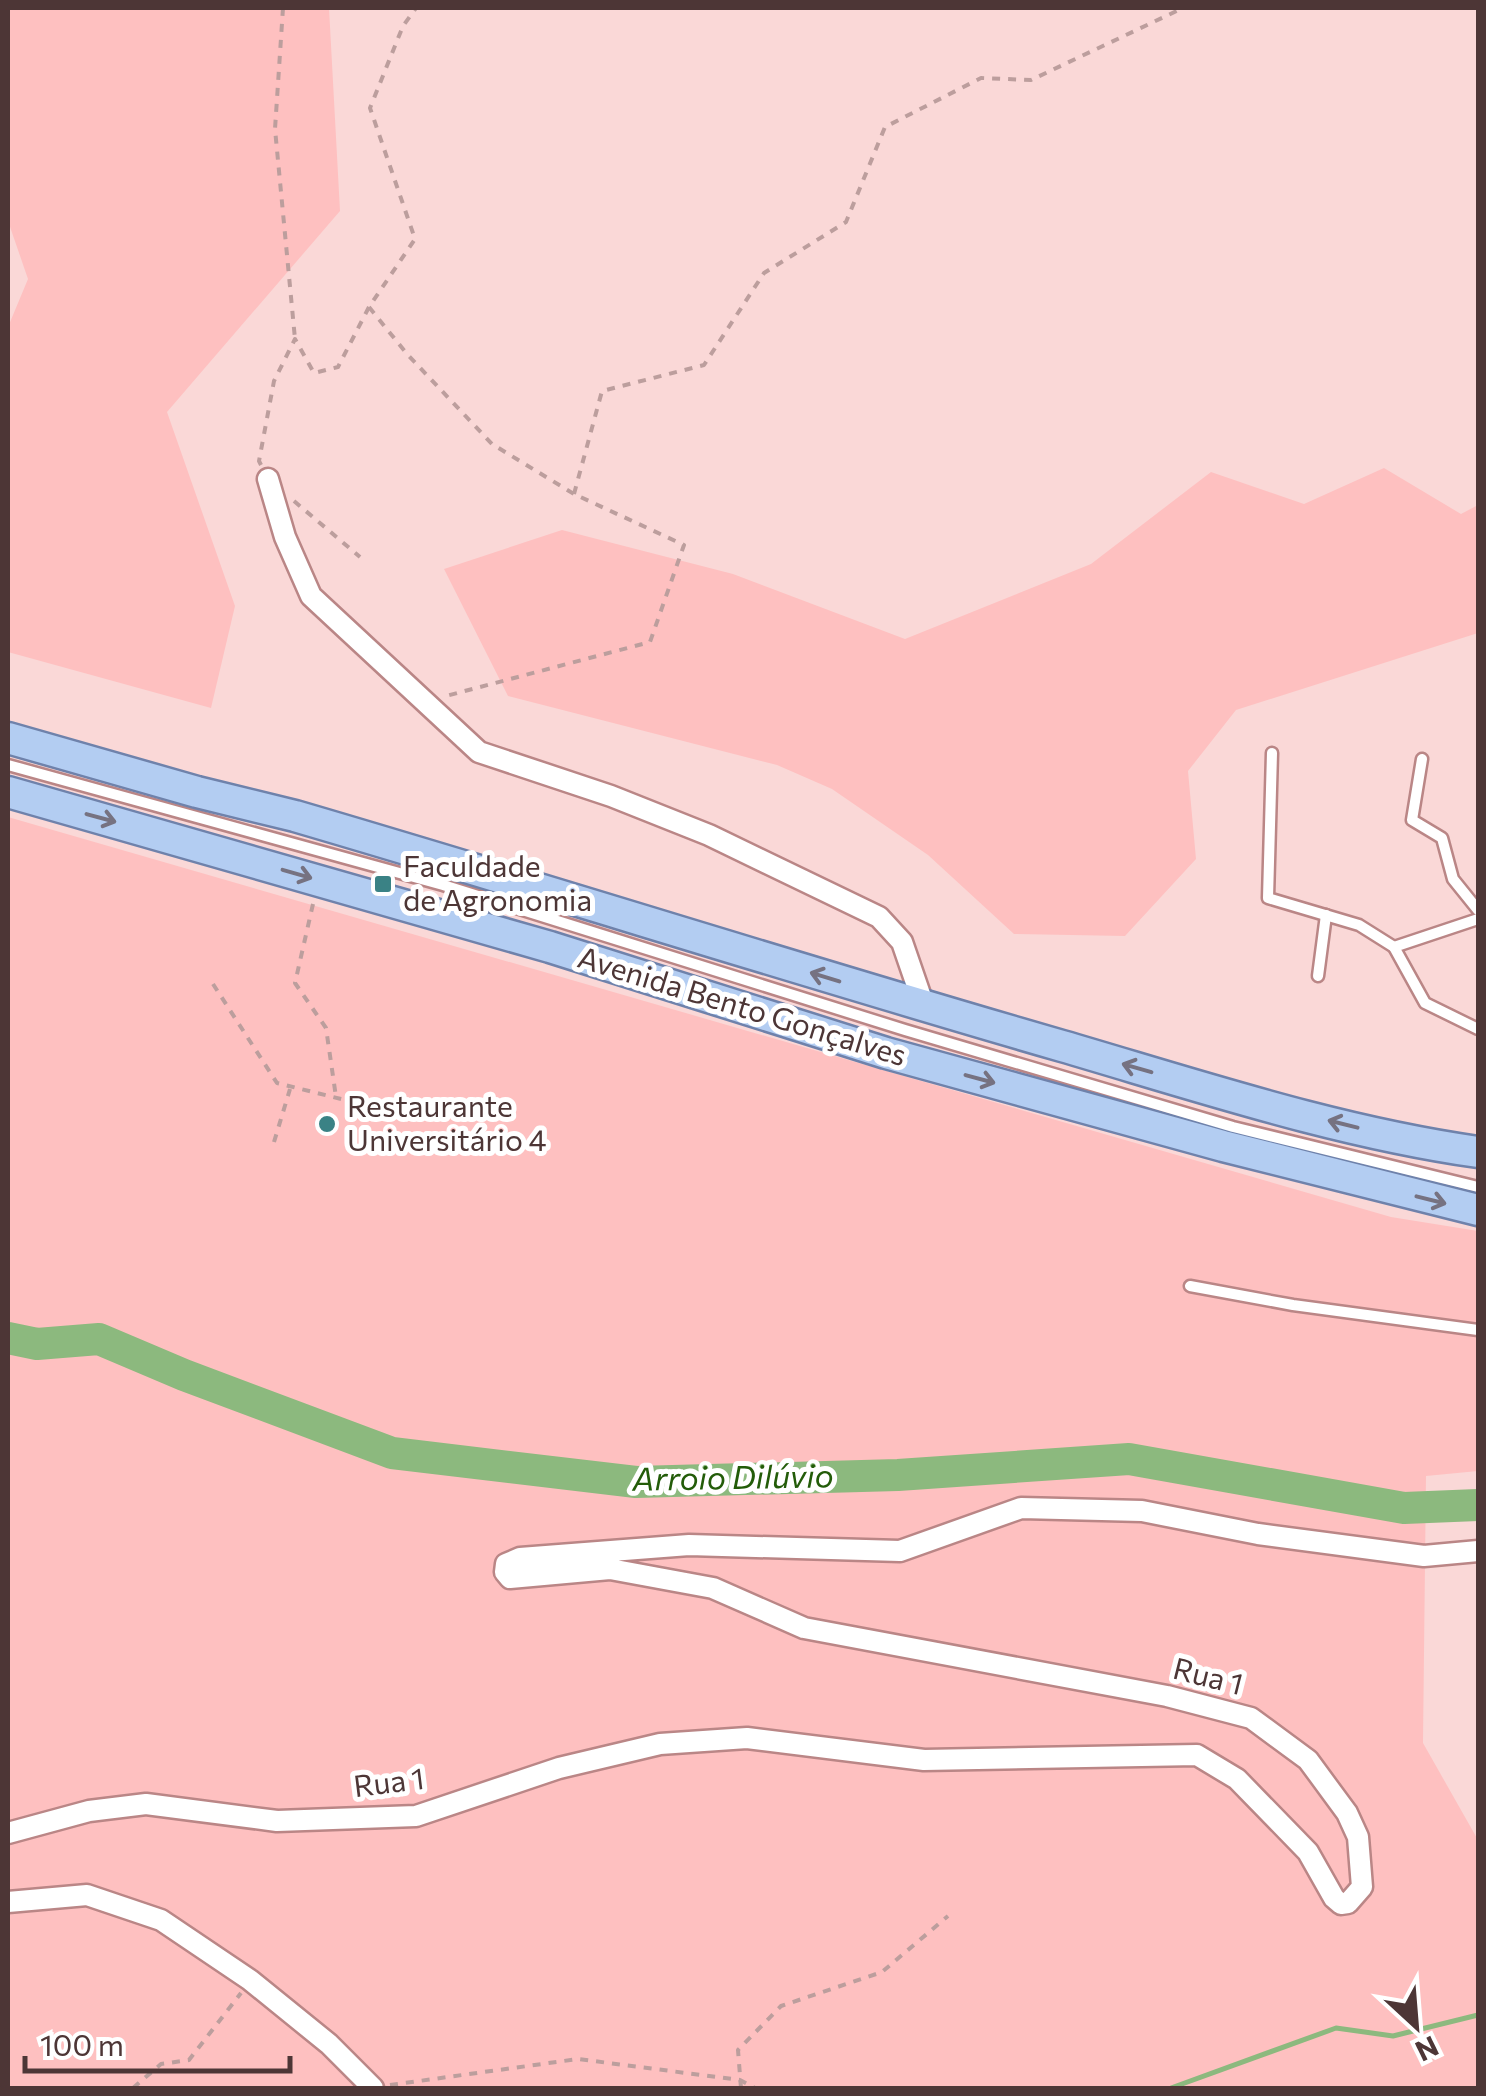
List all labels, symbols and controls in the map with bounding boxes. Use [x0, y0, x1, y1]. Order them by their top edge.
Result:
one-way arrow [85, 810, 117, 829]
place label: Faculdade de Agronomia [403, 846, 592, 917]
one-way arrow [281, 866, 312, 884]
marker: Faculdade de Agronomia [372, 873, 394, 895]
street label: Avenida Bento Gonçalves [574, 937, 911, 1072]
one-way arrow [809, 967, 841, 985]
one-way arrow [1122, 1058, 1153, 1076]
one-way arrow [964, 1070, 996, 1089]
place label: Restaurante Universitário 4 [347, 1086, 547, 1157]
marker: Restaurante Universitário 4 [316, 1113, 338, 1135]
one-way arrow [1328, 1114, 1359, 1133]
one-way arrow [1415, 1191, 1447, 1210]
water label: Arroio Dilúvio [631, 1454, 834, 1498]
street label: Rua 1 [1170, 1648, 1248, 1701]
street label: Rua 1 [351, 1758, 426, 1803]
north arrow [1366, 1976, 1466, 2076]
scale bar [25, 2011, 290, 2073]
text: 100 m [40, 2025, 124, 2062]
text: N [1411, 2029, 1444, 2069]

